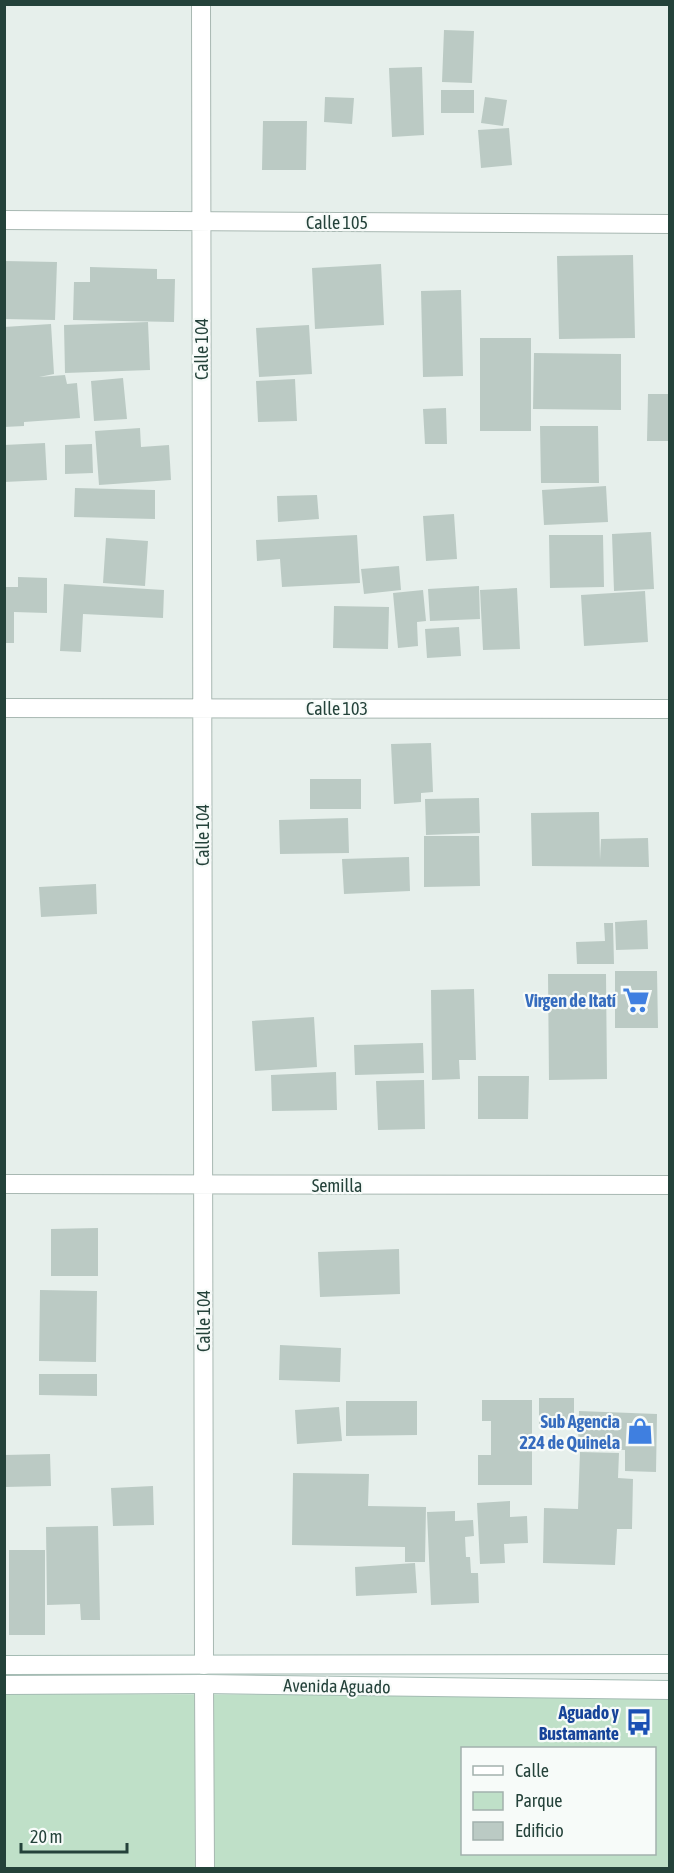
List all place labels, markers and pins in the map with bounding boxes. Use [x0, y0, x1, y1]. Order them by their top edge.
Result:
supermarket icon: Virgen de Itatí [621, 985, 651, 1015]
place label: Virgen de Itatí [524, 990, 617, 1011]
place label: Sub Agencia 224 de Quinela [520, 1411, 620, 1453]
shop icon: Sub Agencia 224 de Quinela [625, 1416, 655, 1446]
place label: Aguado y Bustamante [539, 1702, 620, 1744]
bus stop icon: Aguado y Bustamante [624, 1707, 654, 1737]

